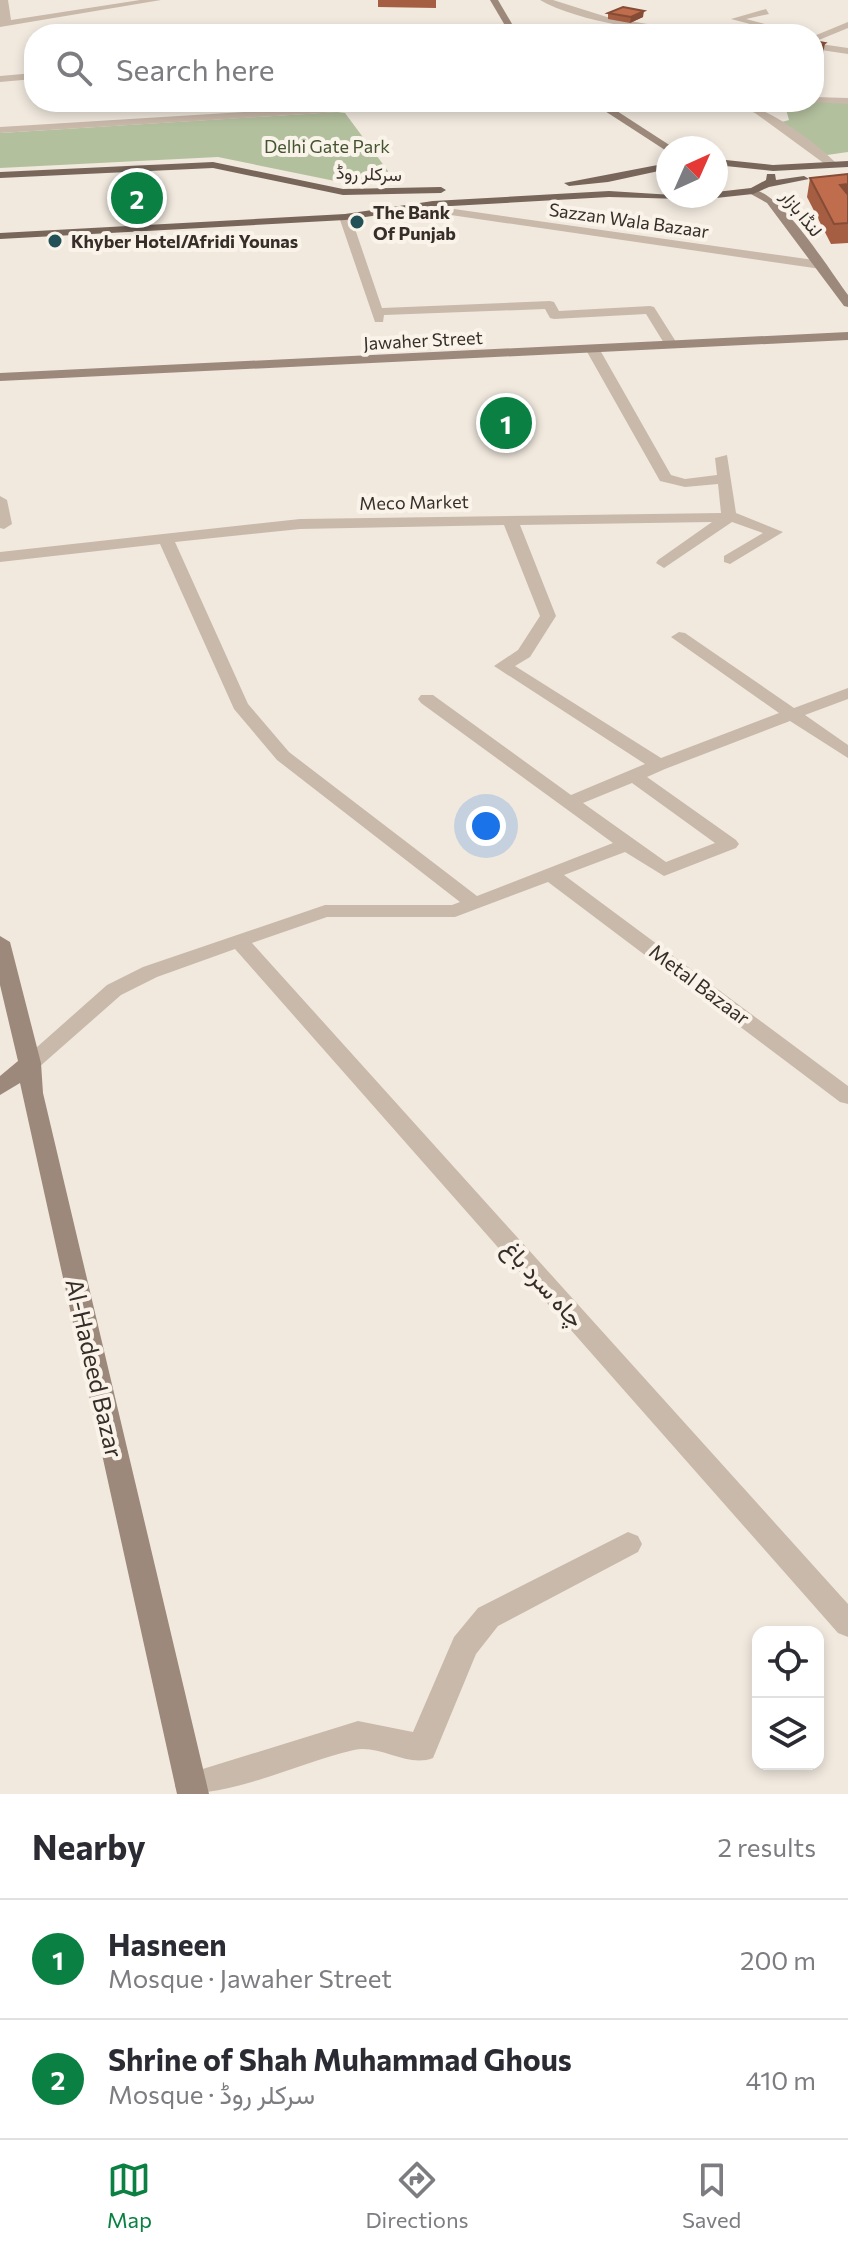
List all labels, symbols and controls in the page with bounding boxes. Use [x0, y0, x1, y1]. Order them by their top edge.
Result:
search box [24, 24, 824, 112]
icon: search [52, 46, 96, 90]
text: Search here [116, 50, 275, 87]
park label: Delhi Gate Park [264, 135, 390, 157]
north arrow [656, 136, 728, 208]
street label: سرکلر روڈ [336, 161, 402, 186]
pin: 2 [111, 168, 163, 228]
street label: لنڈا بازار [775, 184, 827, 241]
street label: Sazzan Wala Bazaar [548, 198, 710, 242]
place label: The Bank Of Punjab [373, 201, 456, 244]
marker: The Bank Of Punjab [348, 213, 366, 231]
place label: Khyber Hotel/Afridi Younas [71, 230, 298, 252]
marker: Khyber Hotel/Afridi Younas [46, 232, 64, 250]
street label: Jawaher Street [363, 326, 483, 354]
pin: 1 [480, 393, 532, 453]
street label: Meco Market [359, 490, 469, 514]
your location [466, 806, 506, 846]
street label: Metal Bazaar [645, 939, 755, 1029]
street label: چاہ سرد باغ [495, 1233, 591, 1335]
street label: Al-Hadeed Bazar [60, 1276, 130, 1461]
map controls [752, 1626, 824, 1770]
button: locate [752, 1626, 824, 1698]
button: layers [752, 1698, 824, 1770]
text: Nearby [32, 1825, 146, 1867]
text: 2 results [718, 1831, 816, 1862]
text: Hasneen [108, 1925, 227, 1962]
text: 1 [52, 1944, 64, 1975]
text: 200 m [740, 1944, 816, 1975]
text: Mosque · Jawaher Street [108, 1962, 392, 1993]
text: Shrine of Shah Muhammad Ghous [108, 2040, 572, 2077]
text: 2 [51, 2064, 65, 2095]
text: 410 m [745, 2064, 816, 2095]
text: Mosque · سرکلر روڈ [108, 2078, 315, 2109]
tab: Map [107, 2158, 152, 2233]
tab: Directions [365, 2158, 469, 2233]
tab: Saved [682, 2158, 741, 2233]

